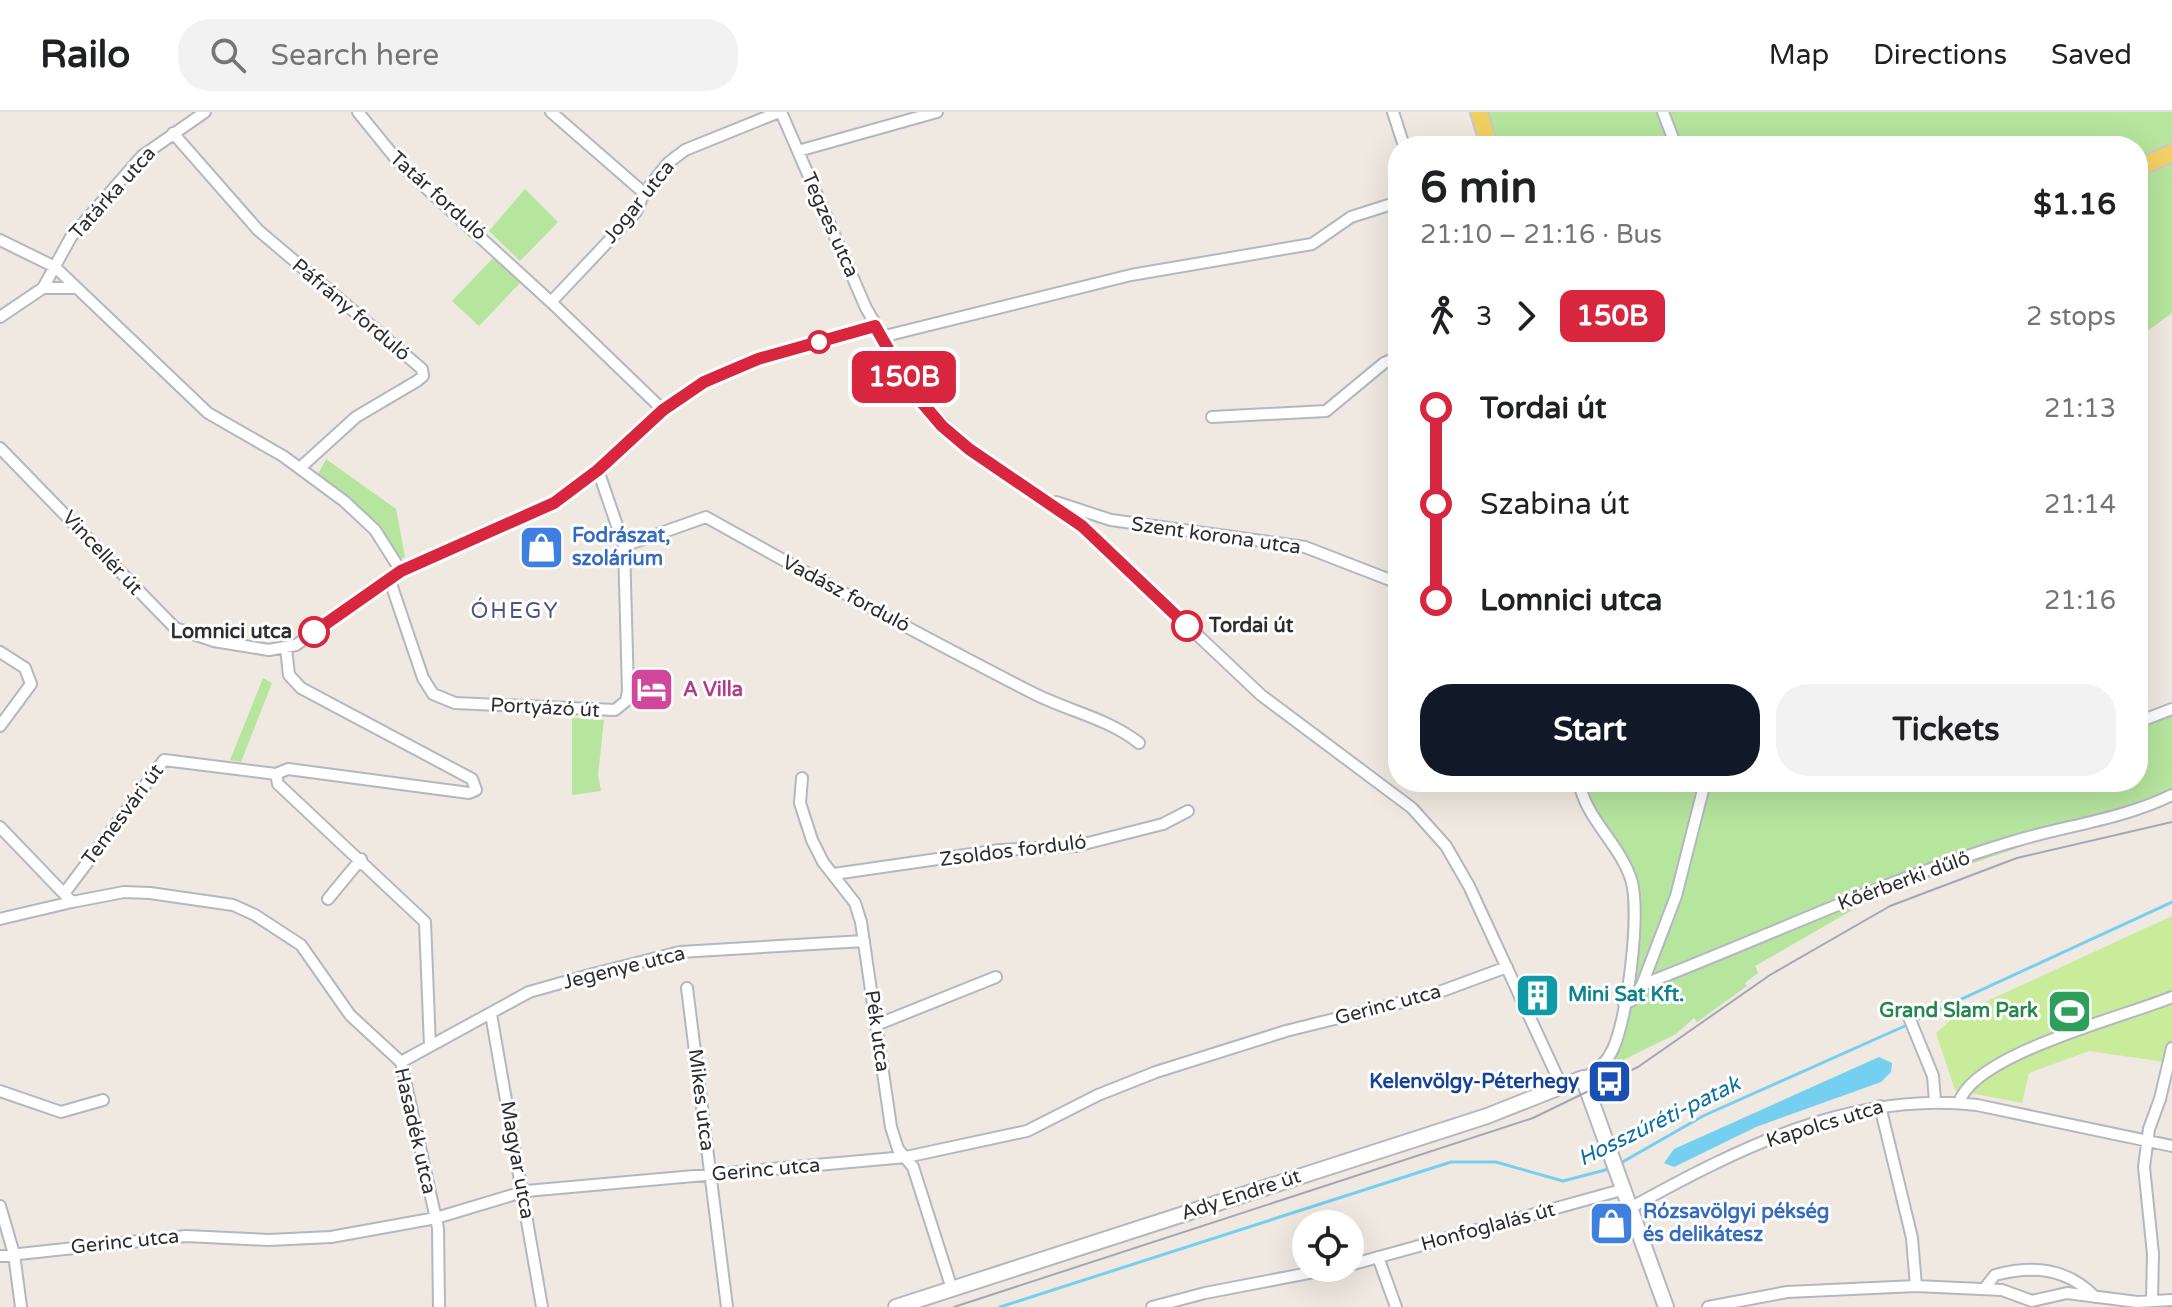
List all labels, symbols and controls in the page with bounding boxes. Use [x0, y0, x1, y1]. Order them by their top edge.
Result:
search box [178, 19, 738, 91]
text: Railo [40, 32, 130, 78]
icon: search [206, 33, 250, 77]
text: Search here [270, 37, 439, 74]
text: Map [1769, 38, 1829, 72]
text: Directions [1873, 38, 2007, 72]
text: Saved [2051, 38, 2132, 72]
street label: Tatárka utca [65, 142, 161, 244]
street label: Tatár forduló [385, 146, 491, 246]
street label: Jogar utca [598, 156, 680, 248]
text: 6 min [1420, 162, 1537, 215]
street label: Tegzes utca [796, 169, 864, 281]
text: $1.16 [2033, 186, 2116, 223]
text: 21:10 – 21:16 · Bus [1420, 219, 1662, 250]
street label: Páfrány forduló [287, 254, 415, 366]
icon: walk [1420, 294, 1464, 338]
icon: forward [1504, 294, 1548, 338]
text: 150B [1576, 299, 1649, 333]
text: 3 [1476, 301, 1492, 332]
text: 2 stops [2026, 301, 2116, 332]
unlabelled marker [808, 331, 830, 353]
line badge: 150B [848, 351, 960, 403]
text: 150B [868, 360, 940, 394]
text: Tordai út [1480, 390, 1606, 427]
text: 21:13 [2044, 393, 2116, 424]
text: Szabina út [1480, 486, 1629, 523]
text: 21:14 [2044, 489, 2116, 520]
street label: Vincellér út [57, 506, 147, 600]
street label: Szent korona utca [1130, 512, 1302, 560]
shop icon: Fodrászat, szolárium [517, 524, 565, 572]
place label: Fodrászat, szolárium [572, 524, 670, 571]
street label: Vadász forduló [778, 550, 914, 638]
text: Lomnici utca [1480, 582, 1662, 619]
text: 21:16 [2044, 585, 2116, 616]
district label: ÓHEGY [470, 597, 560, 624]
marker: Tordai út [1172, 611, 1202, 641]
place label: Tordai út [1208, 614, 1294, 638]
marker: Lomnici utca [299, 617, 329, 647]
place label: Lomnici utca [170, 620, 292, 644]
hotel icon: A Villa [628, 666, 676, 714]
place label: A Villa [683, 678, 743, 702]
button: Start [1420, 684, 1760, 776]
button: Tickets [1776, 684, 2116, 776]
street label: Portyázó út [490, 693, 601, 723]
street label: Temesvári út [77, 759, 169, 870]
street label: Zsoldos forduló [938, 830, 1088, 872]
street label: Kőérberki dűlő [1835, 846, 1973, 916]
street label: Jegenye utca [560, 941, 688, 995]
building icon: Mini Sat Kft. [1513, 971, 1561, 1019]
street label: Gerinc utca [1332, 979, 1444, 1031]
place label: Mini Sat Kft. [1568, 983, 1684, 1007]
sports icon: Grand Slam Park [2045, 987, 2093, 1035]
street label: Pék utca [859, 989, 895, 1073]
place label: Grand Slam Park [1879, 999, 2038, 1023]
street label: Mikes utca [683, 1048, 719, 1152]
bus stop icon: Kelenvölgy-Péterhegy [1586, 1058, 1634, 1106]
street label: Hasadék utca [389, 1066, 441, 1196]
place label: Kelenvölgy-Péterhegy [1369, 1070, 1579, 1094]
water label: Hosszúréti-patak [1574, 1070, 1746, 1172]
street label: Kapolcs utca [1763, 1095, 1887, 1153]
street label: Magyar utca [495, 1099, 539, 1221]
street label: Gerinc utca [711, 1153, 821, 1187]
street label: Ady Endre út [1178, 1164, 1304, 1226]
street label: Honfoglalás út [1418, 1197, 1558, 1256]
shop icon: Rózsavölgyi pékség és delikátesz [1588, 1200, 1636, 1248]
place label: Rózsavölgyi pékség és delikátesz [1643, 1200, 1829, 1247]
map controls [1292, 1210, 1364, 1282]
button: locate [1292, 1210, 1364, 1282]
street label: Gerinc utca [70, 1224, 180, 1260]

